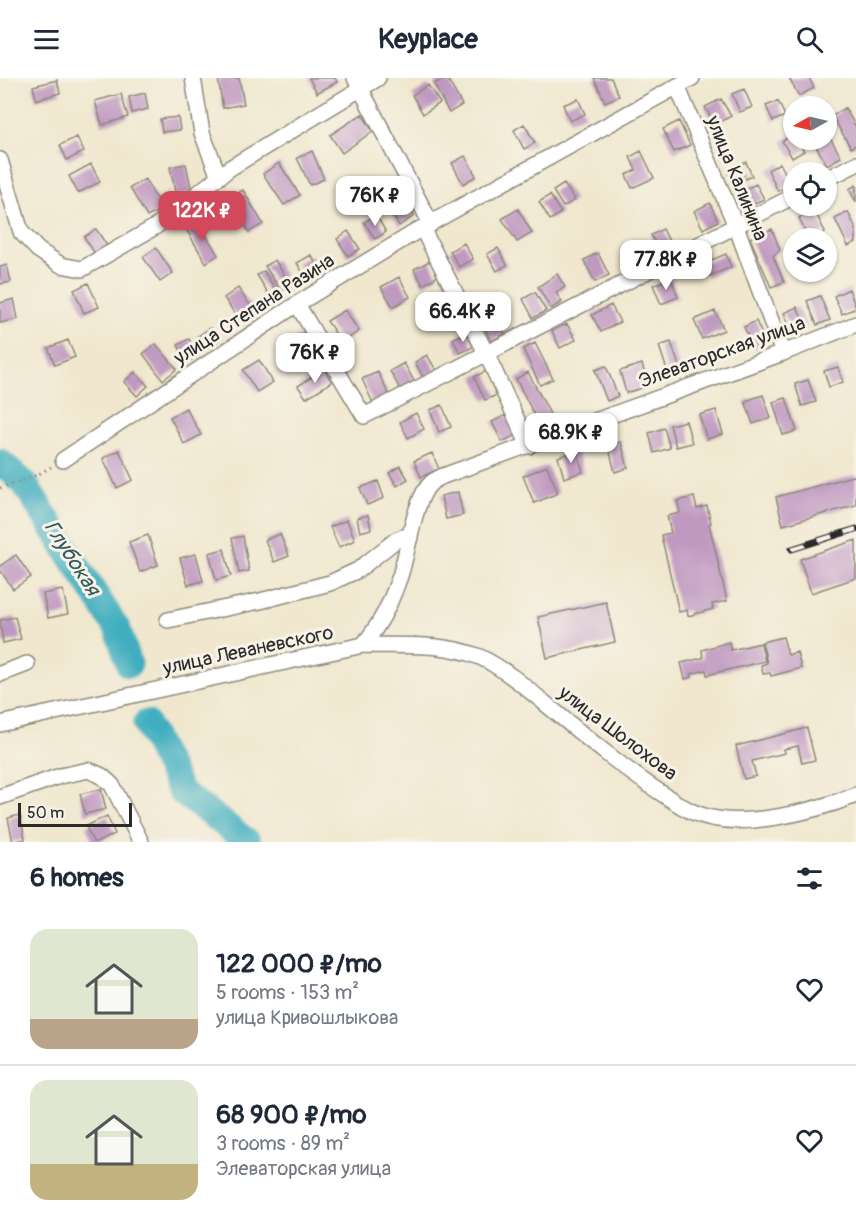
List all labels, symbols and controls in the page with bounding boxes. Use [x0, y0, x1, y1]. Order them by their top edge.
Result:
icon: menu [30, 23, 63, 56]
text: Keyplace [378, 23, 478, 56]
icon: search [793, 23, 826, 56]
north arrow [783, 96, 837, 150]
map controls [783, 96, 837, 282]
street label: улица Калинина [700, 111, 773, 244]
button: locate [783, 162, 837, 216]
pin: 76K ₽ [333, 176, 417, 227]
text: 76K ₽ [350, 183, 400, 208]
pin: 122K ₽ [153, 191, 251, 242]
text: 122K ₽ [173, 198, 231, 223]
button: layers [783, 228, 837, 282]
pin: 77.8K ₽ [611, 240, 721, 291]
text: 77.8K ₽ [634, 247, 698, 272]
street label: улица Степана Разина [168, 248, 339, 371]
pin: 66.4K ₽ [408, 292, 518, 343]
text: 66.4K ₽ [429, 299, 497, 324]
street label: Элеваторская улица [635, 310, 809, 394]
pin: 76K ₽ [273, 333, 357, 384]
text: 76K ₽ [290, 340, 340, 365]
pin: 68.9K ₽ [516, 413, 626, 464]
text: 68.9K ₽ [539, 420, 603, 445]
water label: Глубокая [38, 515, 107, 602]
street label: улица Леваневского [160, 620, 336, 680]
street label: улица Шолохова [553, 680, 682, 786]
scale bar [18, 800, 132, 828]
text: 50 m [27, 803, 64, 823]
text: 6 homes [30, 862, 124, 894]
icon: filters [793, 862, 826, 895]
text: 122 000 ₽/mo [216, 948, 382, 980]
icon: home [78, 953, 150, 1025]
icon: heart [793, 973, 826, 1006]
text: 5 rooms · 153 m² [216, 980, 359, 1005]
text: улица Кривошлыкова [216, 1005, 398, 1030]
text: 68 900 ₽/mo [216, 1099, 366, 1131]
icon: home [78, 1104, 150, 1176]
icon: heart [793, 1124, 826, 1157]
text: 3 rooms · 89 m² [216, 1131, 350, 1156]
text: Элеваторская улица [216, 1156, 391, 1181]

